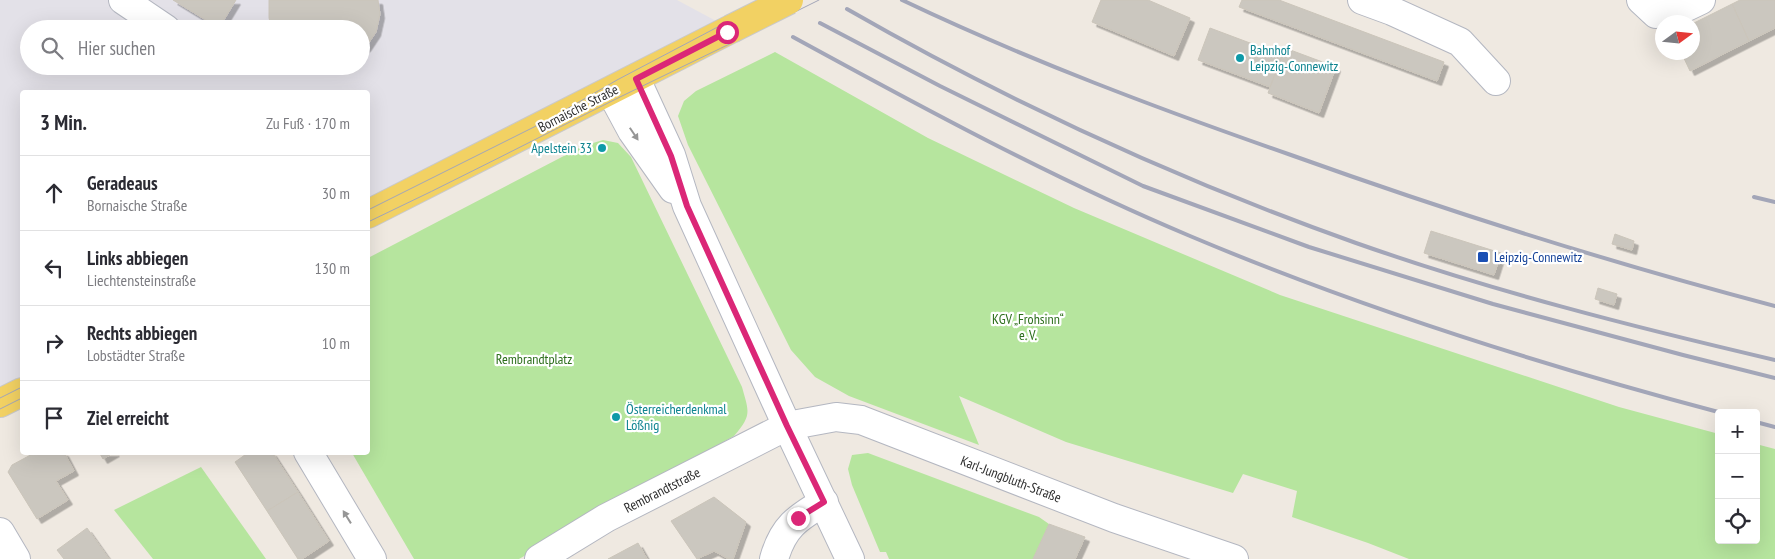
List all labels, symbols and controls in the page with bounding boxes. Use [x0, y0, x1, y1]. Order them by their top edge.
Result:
north arrow [1655, 15, 1700, 60]
search box [20, 20, 370, 75]
route start [716, 21, 739, 44]
icon: search [38, 34, 66, 62]
text: Hier suchen [78, 36, 155, 60]
place label: Bahnhof Leipzig-Connewitz [1250, 41, 1338, 75]
marker: Bahnhof Leipzig-Connewitz [1234, 52, 1246, 64]
street label: Bornaische Straße [535, 80, 621, 136]
text: 3 Min. [40, 109, 87, 136]
text: Zu Fuß · 170 m [266, 113, 350, 133]
one-way arrow [630, 128, 639, 141]
place label: Apelstein 33 [531, 139, 592, 157]
marker: Apelstein 33 [596, 142, 608, 154]
text: Geradeaus [87, 171, 158, 195]
icon: ahead [40, 179, 68, 207]
text: 30 m [322, 183, 350, 203]
text: Bornaische Straße [87, 195, 187, 215]
text: Links abbiegen [87, 246, 188, 270]
place label: Leipzig-Connewitz [1494, 248, 1582, 266]
marker: Leipzig-Connewitz [1476, 250, 1490, 264]
icon: left [40, 254, 68, 282]
text: 130 m [315, 258, 350, 278]
text: Liechtensteinstraße [87, 270, 196, 290]
park label: KGV „Frohsinn“ e. V. [992, 310, 1064, 344]
text: Rechts abbiegen [87, 321, 197, 345]
icon: right [40, 329, 68, 357]
text: 10 m [322, 333, 350, 353]
text: Lobstädter Straße [87, 345, 185, 365]
park label: Rembrandtplatz [496, 350, 572, 368]
place label: Österreicherdenkmal Lößnig [626, 400, 727, 434]
icon: arrive [40, 404, 68, 432]
text: Ziel erreicht [87, 406, 169, 430]
map controls [1715, 409, 1760, 544]
button: + [1715, 409, 1760, 454]
marker: Österreicherdenkmal Lößnig [610, 411, 622, 423]
street label: Karl-Jungbluth-Straße [958, 452, 1064, 507]
button: − [1715, 454, 1760, 499]
street label: Rembrandtstraße [621, 463, 703, 517]
button: locate [1715, 499, 1760, 544]
route end [787, 507, 810, 530]
one-way arrow [342, 511, 351, 524]

